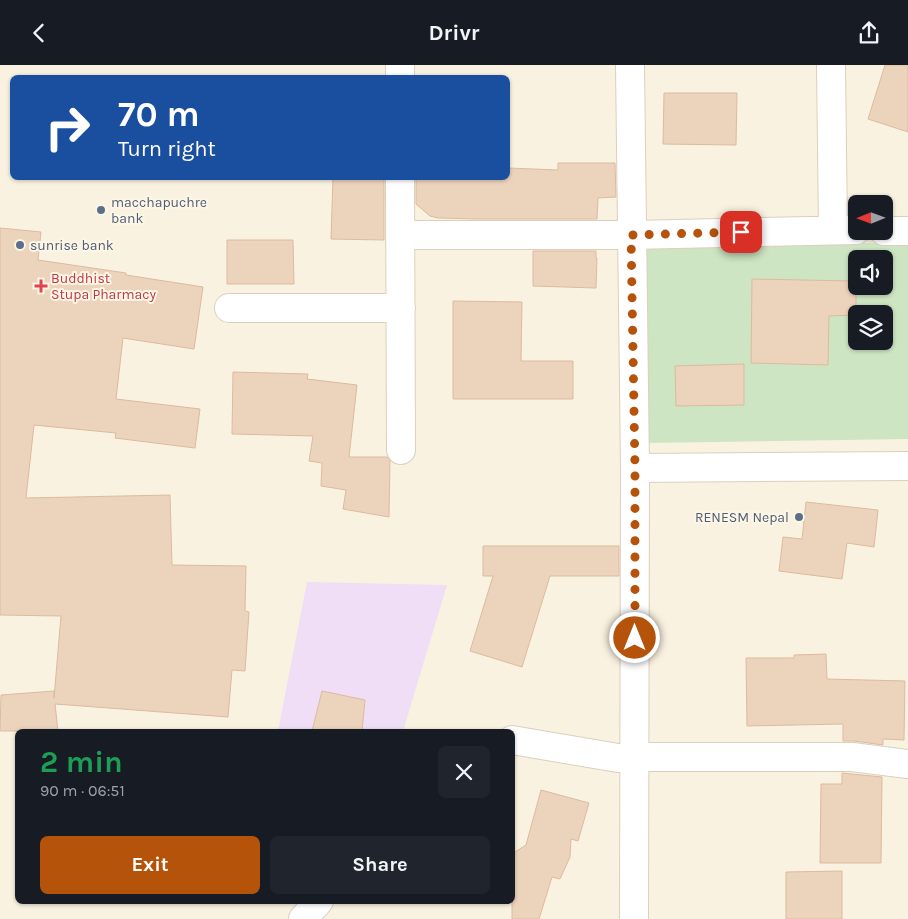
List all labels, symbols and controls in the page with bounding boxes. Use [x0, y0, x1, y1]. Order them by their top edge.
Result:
icon: back [25, 19, 53, 47]
icon: share [855, 19, 883, 47]
text: Drivr [428, 20, 480, 46]
text: 70 m [118, 94, 200, 135]
icon: right [35, 95, 100, 160]
text: Turn right [118, 136, 216, 162]
place label: macchapuchre bank [111, 194, 207, 227]
north arrow [848, 195, 892, 240]
map controls [848, 195, 893, 350]
marker: macchapuchre bank [95, 204, 107, 216]
pin [720, 211, 762, 253]
icon: arrive [727, 218, 755, 246]
place label: sunrise bank [30, 237, 114, 254]
marker: sunrise bank [14, 239, 26, 251]
button: sound [848, 250, 893, 295]
place label: Buddhist Stupa Pharmacy [51, 270, 156, 303]
marker: Buddhist Stupa Pharmacy [35, 280, 47, 292]
button: layers [848, 305, 893, 350]
place label: RENESM Nepal [695, 509, 789, 526]
marker: RENESM Nepal [793, 511, 805, 523]
position arrow [608, 611, 660, 663]
text: 2 min [40, 744, 123, 780]
button: close [438, 746, 490, 798]
text: 90 m · 06:51 [40, 781, 125, 800]
button: Exit [40, 836, 260, 894]
button: Share [270, 836, 490, 894]

